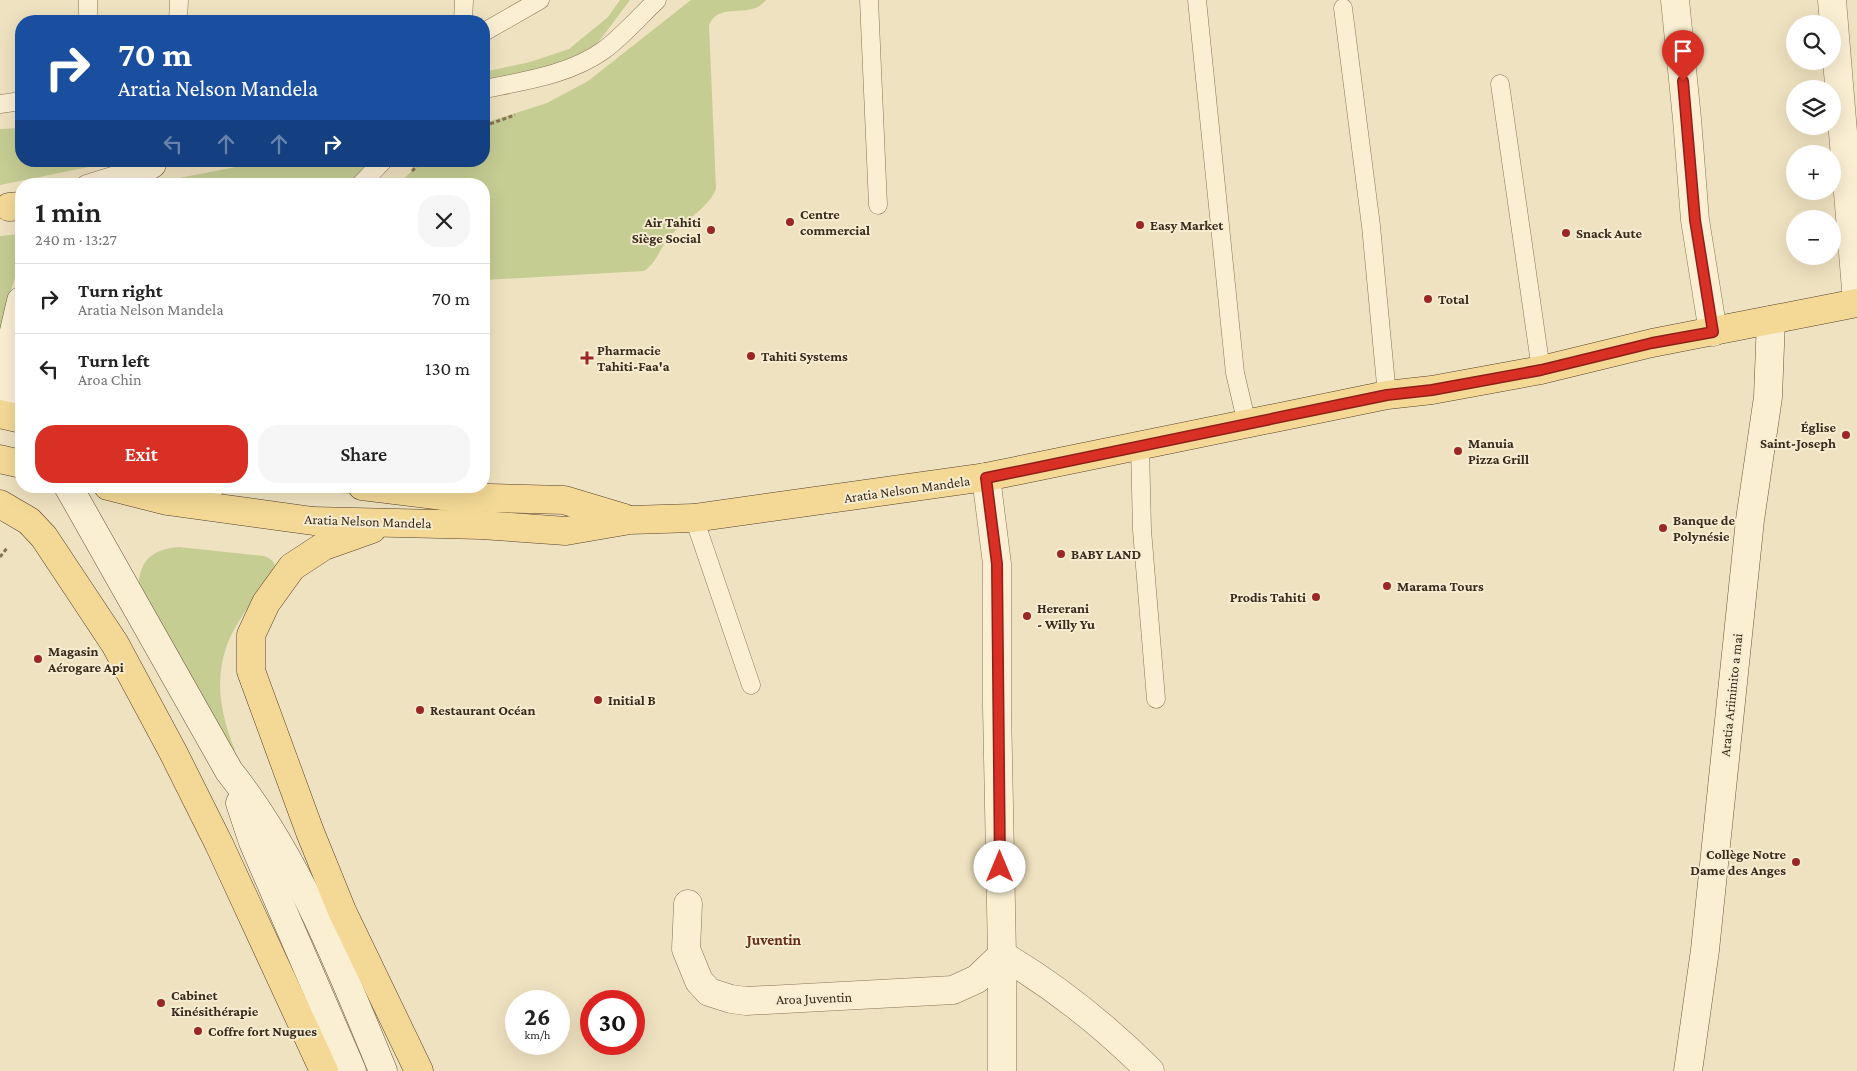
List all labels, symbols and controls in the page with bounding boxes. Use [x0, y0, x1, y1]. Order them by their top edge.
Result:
map controls [1786, 15, 1841, 265]
button: search [1786, 15, 1841, 70]
pin [1662, 30, 1704, 81]
icon: right [35, 35, 100, 100]
text: 70 m [118, 35, 192, 74]
icon: arrive [1669, 37, 1697, 65]
text: Aratia Nelson Mandela [118, 76, 318, 101]
button: layers [1786, 80, 1841, 135]
icon: left [159, 130, 187, 158]
icon: ahead [212, 130, 240, 158]
icon: ahead [265, 130, 293, 158]
icon: right [318, 130, 346, 158]
button: + [1786, 145, 1841, 200]
text: 1 min [35, 195, 102, 228]
button: close [418, 195, 470, 247]
place label: Centre commercial [800, 206, 870, 238]
button: − [1786, 210, 1841, 265]
place label: Air Tahiti Siège Social [632, 214, 701, 246]
marker: Centre commercial [784, 216, 796, 228]
place label: Easy Market [1150, 217, 1224, 233]
marker: Easy Market [1134, 219, 1146, 231]
marker: Air Tahiti Siège Social [705, 224, 717, 236]
place label: Snack Aute [1576, 225, 1642, 241]
marker: Snack Aute [1560, 227, 1572, 239]
text: 240 m · 13:27 [35, 231, 117, 248]
text: Turn right [78, 280, 163, 301]
icon: right [35, 285, 63, 313]
text: 70 m [432, 288, 470, 309]
place label: Total [1438, 291, 1469, 307]
marker: Total [1422, 293, 1434, 305]
text: Aratia Nelson Mandela [78, 301, 224, 318]
place label: Pharmacie Tahiti-Faa'a [597, 342, 670, 374]
place label: Tahiti Systems [761, 348, 848, 364]
text: Turn left [78, 350, 150, 371]
marker: Tahiti Systems [745, 350, 757, 362]
marker: Pharmacie Tahiti-Faa'a [581, 352, 593, 364]
icon: left [35, 355, 63, 383]
text: 130 m [425, 358, 470, 379]
text: Aroa Chin [78, 371, 142, 388]
place label: Église Saint-Joseph [1760, 419, 1836, 451]
button: Exit [35, 425, 248, 483]
button: Share [258, 425, 470, 483]
marker: Église Saint-Joseph [1840, 429, 1852, 441]
place label: Manuia Pizza Grill [1468, 435, 1529, 467]
marker: Manuia Pizza Grill [1452, 445, 1464, 457]
street label: Aratia Nelson Mandela [843, 472, 972, 506]
street label: Aratia Nelson Mandela [304, 511, 432, 531]
place label: Banque de Polynésie [1673, 512, 1735, 544]
marker: Banque de Polynésie [1657, 522, 1669, 534]
place label: BABY LAND [1071, 546, 1141, 562]
marker: BABY LAND [1055, 548, 1067, 560]
place label: Marama Tours [1397, 578, 1484, 594]
marker: Marama Tours [1381, 580, 1393, 592]
place label: Prodis Tahiti [1230, 589, 1306, 605]
marker: Prodis Tahiti [1310, 591, 1322, 603]
place label: Hererani - Willy Yu [1037, 600, 1095, 632]
marker: Hererani - Willy Yu [1021, 610, 1033, 622]
street label: Aratia Ariininito a mai [1717, 632, 1745, 757]
place label: Magasin Aérogare Api [47, 643, 124, 675]
marker: Magasin Aérogare Api [32, 653, 44, 665]
place label: Initial B [608, 692, 656, 708]
marker: Initial B [592, 694, 604, 706]
place label: Restaurant Océan [430, 702, 535, 718]
marker: Restaurant Océan [414, 704, 426, 716]
position arrow [973, 840, 1025, 892]
place label: Collège Notre Dame des Anges [1690, 846, 1786, 878]
marker: Collège Notre Dame des Anges [1790, 856, 1802, 868]
district label: Juventin [745, 932, 802, 948]
place label: Cabinet Kinésithérapie [171, 987, 259, 1019]
street label: Aroa Juventin [776, 989, 853, 1007]
speed limit sign: 30 [580, 990, 645, 1055]
marker: Cabinet Kinésithérapie [155, 997, 167, 1009]
text: 26 [524, 1003, 551, 1030]
place label: Coffre fort Nugues [208, 1023, 317, 1039]
marker: Coffre fort Nugues [192, 1025, 204, 1037]
text: km/h [525, 1028, 550, 1042]

